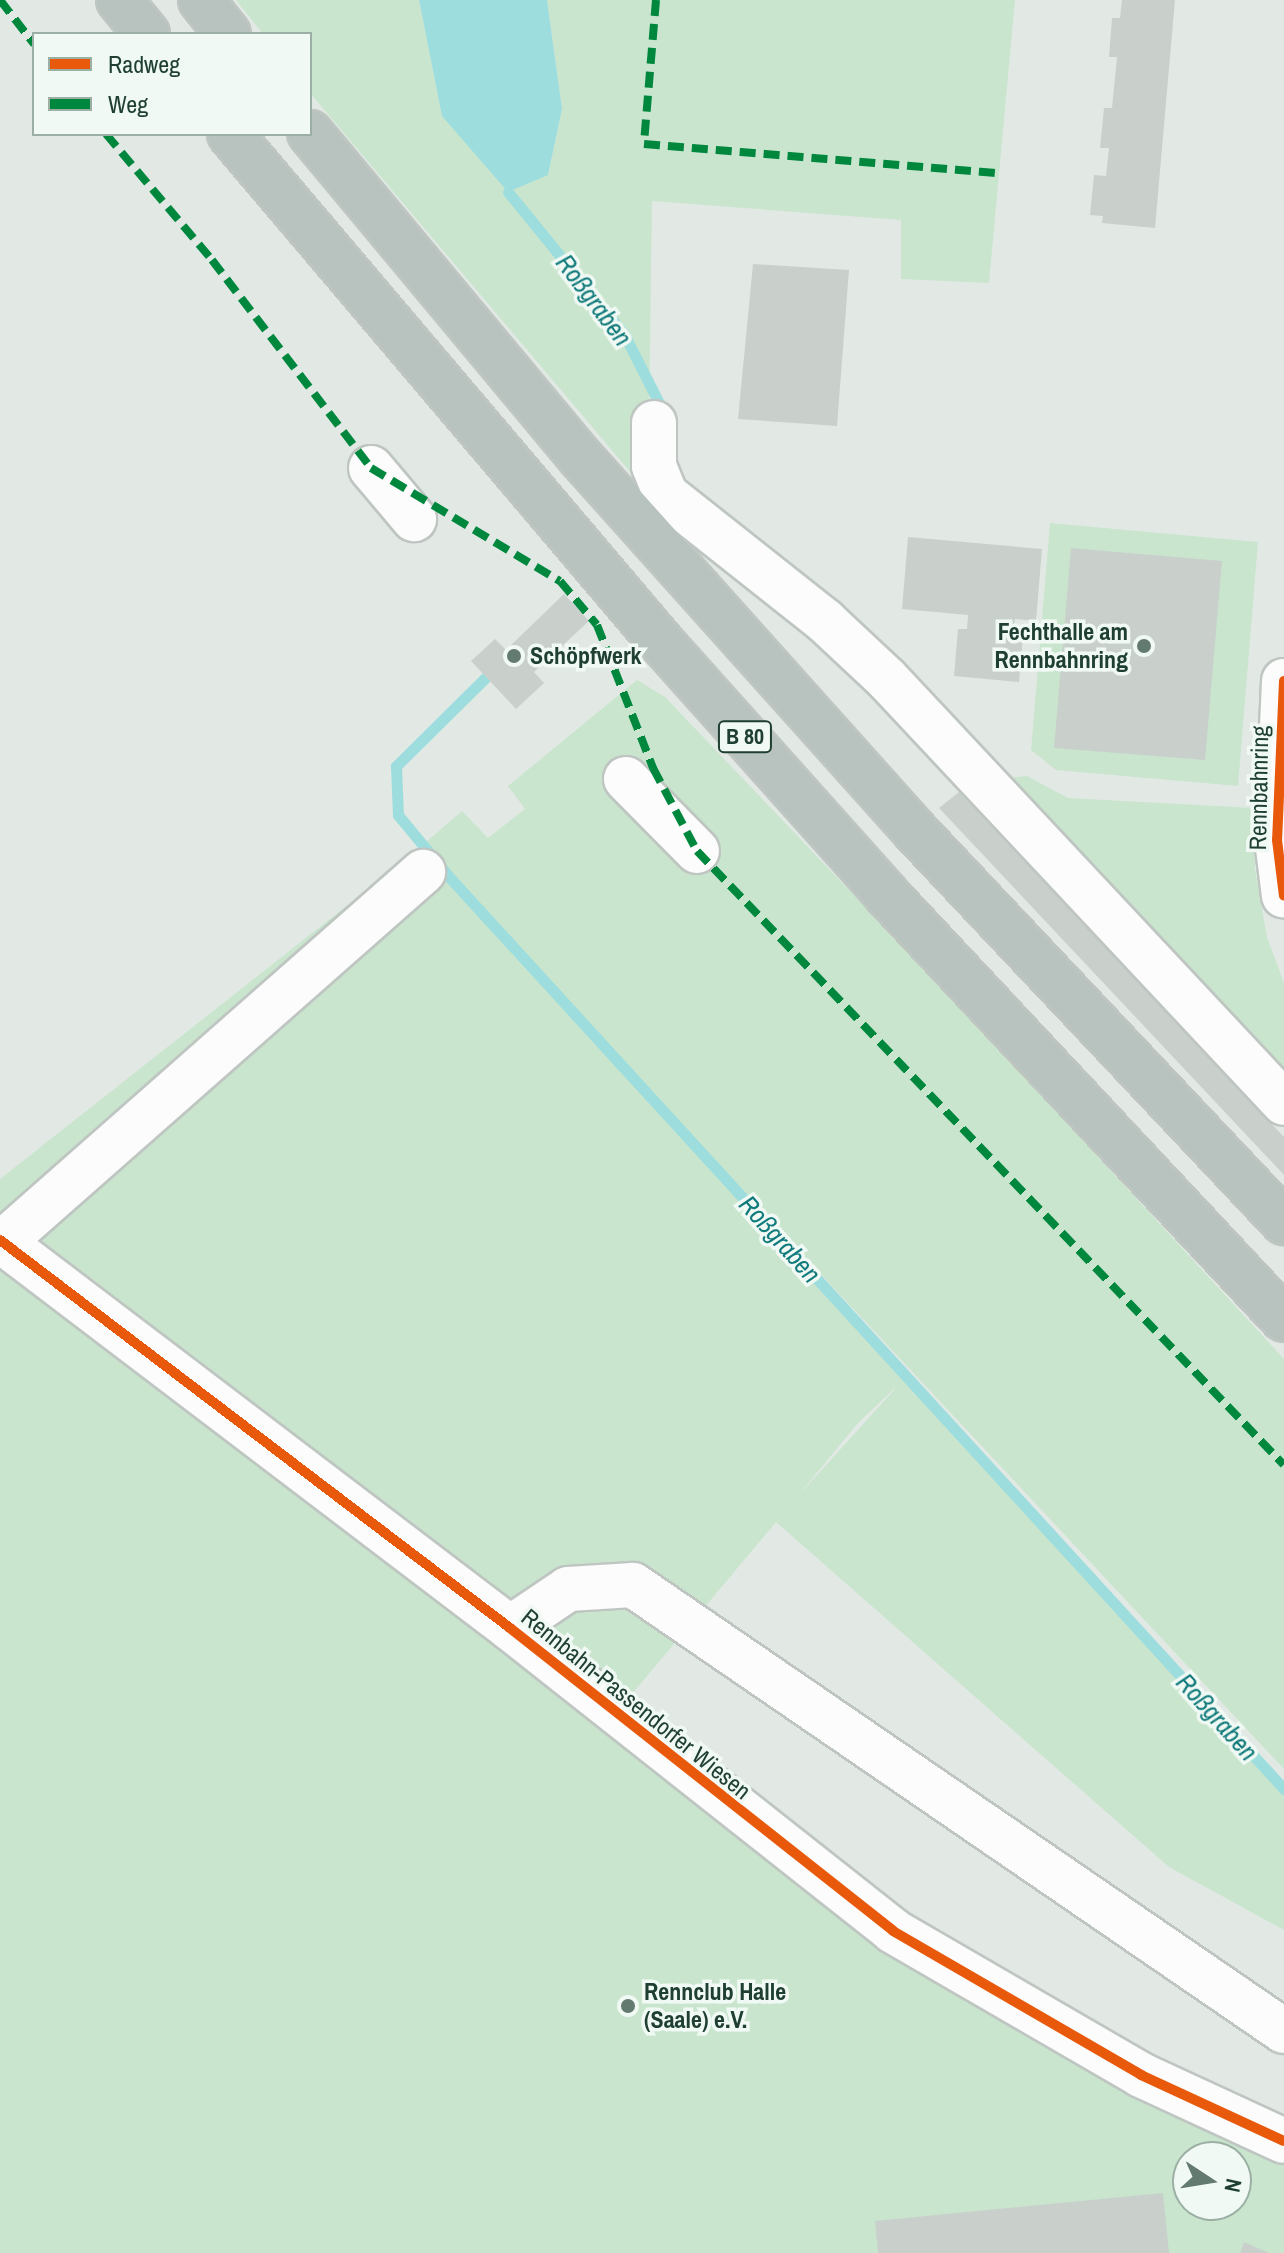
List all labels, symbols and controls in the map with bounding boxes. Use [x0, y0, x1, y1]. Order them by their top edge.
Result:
legend [32, 32, 312, 136]
text: Radweg [108, 48, 180, 80]
text: Weg [108, 88, 148, 120]
water label: Roßgraben [549, 248, 639, 352]
place label: Fechthalle am Rennbahnring [995, 618, 1128, 674]
marker: Fechthalle am Rennbahnring [1135, 637, 1153, 655]
place label: Schöpfwerk [530, 642, 642, 670]
marker: Schöpfwerk [505, 647, 523, 665]
road number: B 80 [717, 719, 773, 755]
street label: Rennbahnring [1244, 725, 1274, 851]
water label: Roßgraben [733, 1189, 827, 1289]
street label: Rennbahn-Passendorfer Wiesen [516, 1603, 756, 1805]
water label: Roßgraben [1170, 1667, 1264, 1767]
place label: Rennclub Halle (Saale) e.V. [644, 1978, 786, 2034]
marker: Rennclub Halle (Saale) e.V. [619, 1997, 637, 2015]
north arrow [1172, 2141, 1252, 2221]
text: N [1217, 2176, 1250, 2195]

